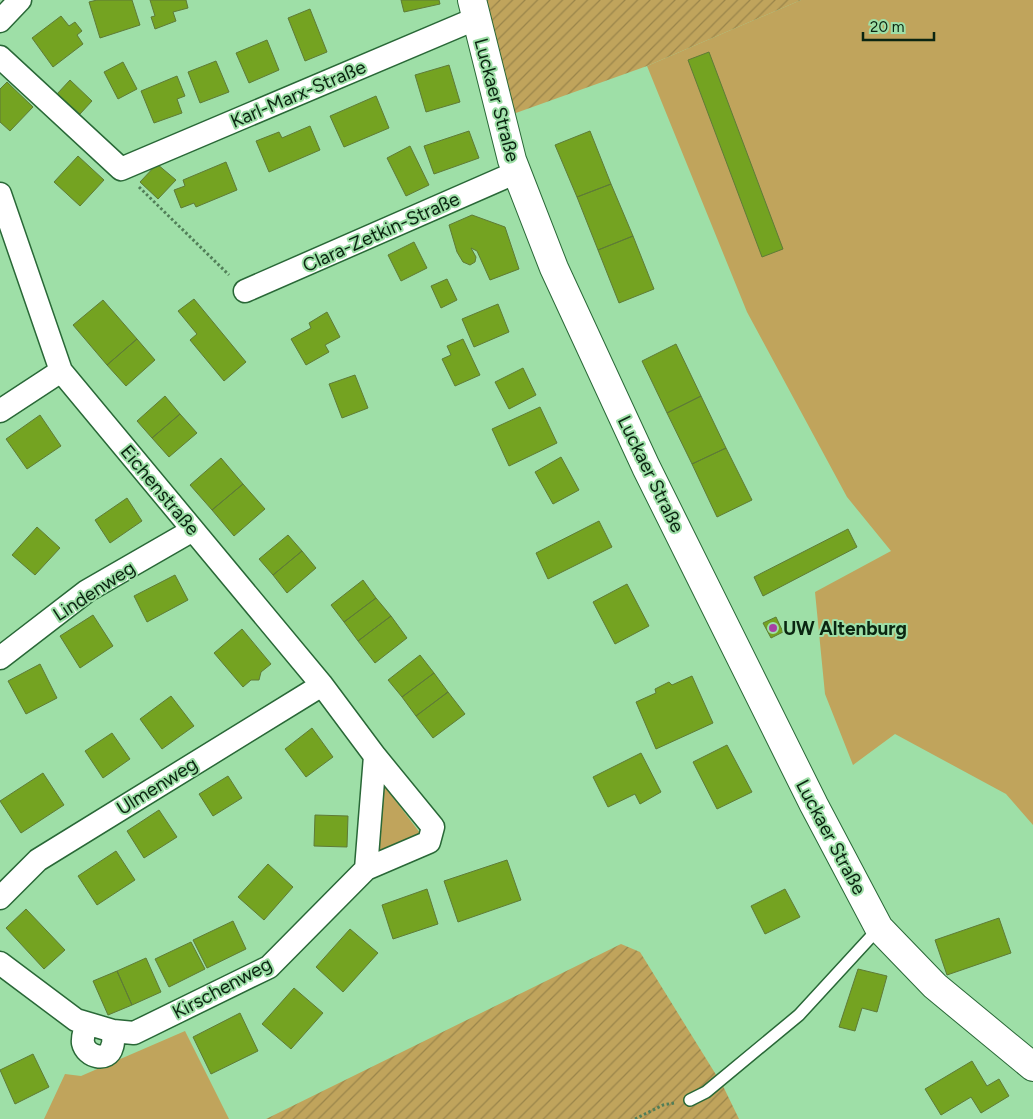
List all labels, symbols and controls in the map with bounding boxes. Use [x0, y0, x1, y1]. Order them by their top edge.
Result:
scale bar [863, 10, 934, 42]
text: 20 m [870, 18, 904, 36]
street label: Luckaer Straße [469, 36, 525, 164]
street label: Karl-Marx-Straße [227, 55, 369, 133]
street label: Clara-Zetkin-Straße [299, 187, 463, 277]
street label: Luckaer Straße [613, 412, 689, 536]
street label: Eichenstraße [116, 440, 204, 540]
street label: Lindenweg [49, 556, 139, 626]
place label: UW Altenburg [783, 617, 907, 640]
marker: UW Altenburg [767, 622, 779, 634]
street label: Ulmenweg [112, 752, 202, 820]
street label: Luckaer Straße [791, 776, 871, 898]
street label: Kirschenweg [168, 952, 276, 1024]

